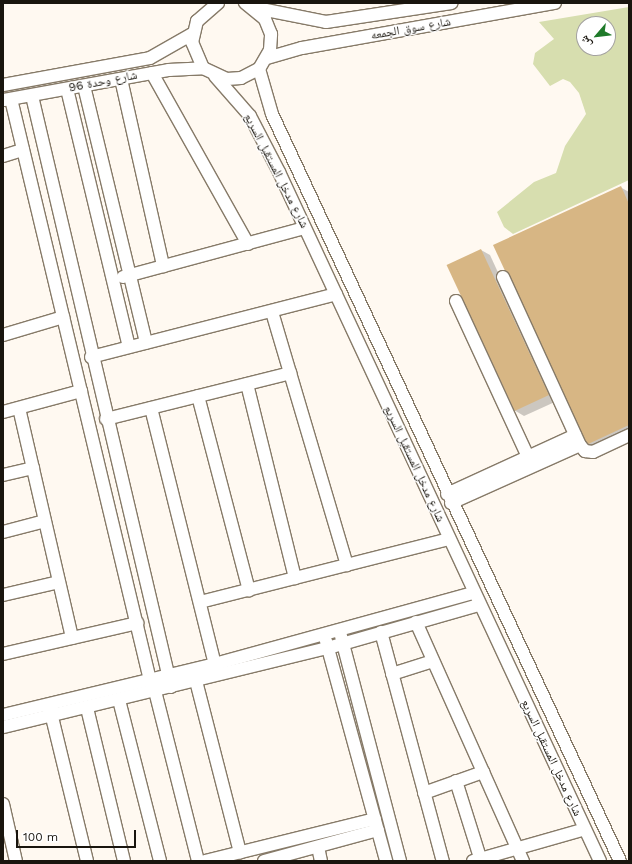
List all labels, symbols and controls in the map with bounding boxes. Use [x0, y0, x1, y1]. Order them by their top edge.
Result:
street label: شارع سوق الجمعه [370, 15, 452, 43]
north arrow [576, 16, 616, 56]
text: ش [577, 33, 594, 50]
street label: شارع وحدة 96 [68, 68, 138, 96]
street label: شارع مدخل المستقبل السريع [241, 111, 311, 231]
street label: شارع مدخل المستقبل السريع [381, 403, 447, 525]
street label: شارع مدخل المستقبل السريع [518, 697, 584, 819]
scale bar [18, 822, 138, 848]
text: 100 m [23, 830, 58, 844]

